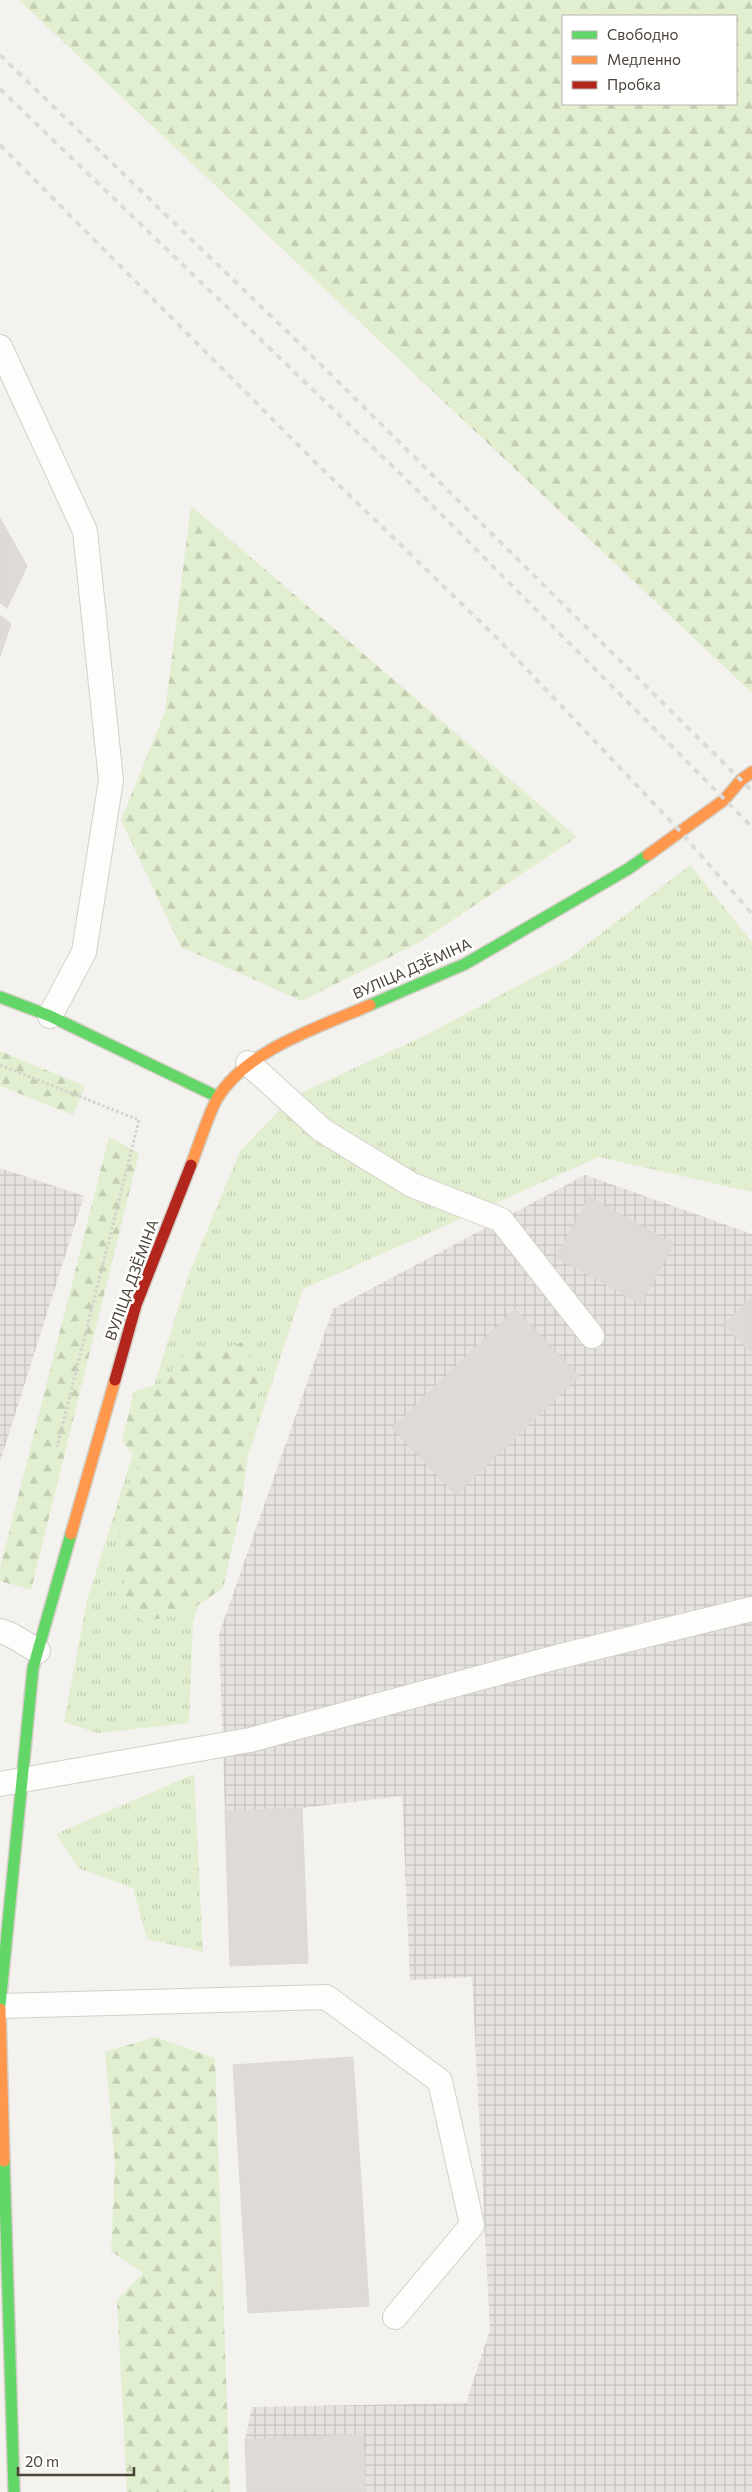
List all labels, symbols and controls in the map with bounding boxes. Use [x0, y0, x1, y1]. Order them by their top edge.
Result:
legend [562, 15, 737, 105]
text: Свободно [607, 25, 678, 43]
text: Медленно [607, 50, 681, 68]
text: Пробка [607, 75, 661, 93]
street label: ВУЛІЦА ДЗЁМІНА [350, 934, 474, 1002]
street label: ВУЛІЦА ДЗЁМІНА [101, 1217, 161, 1343]
scale bar [18, 2444, 134, 2476]
text: 20 m [25, 2452, 59, 2470]

